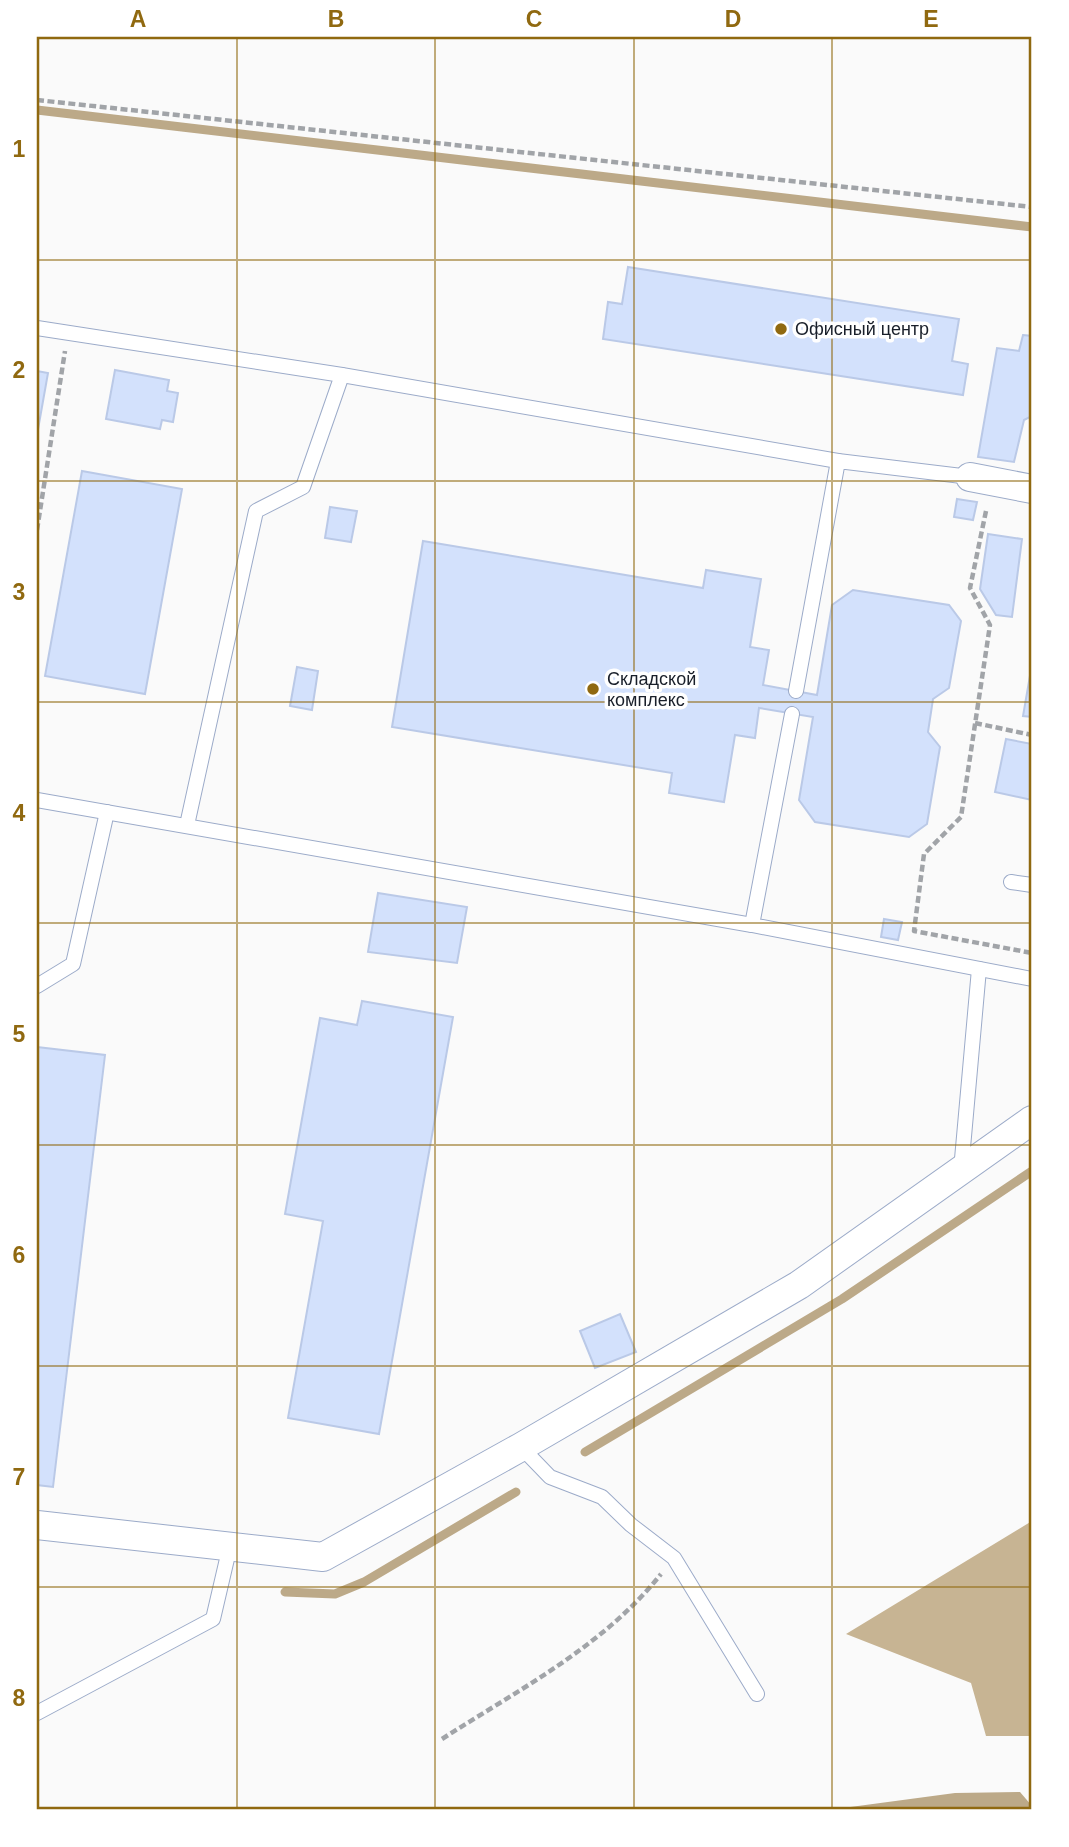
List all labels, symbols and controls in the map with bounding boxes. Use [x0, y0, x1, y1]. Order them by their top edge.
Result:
text: A [130, 6, 146, 32]
text: B [328, 6, 344, 32]
text: C [526, 6, 542, 32]
text: D [725, 6, 741, 32]
text: E [923, 6, 939, 32]
text: 1 [13, 136, 26, 162]
place label: Офисный центр [795, 319, 929, 339]
marker: Офисный центр [773, 321, 789, 337]
text: 2 [13, 357, 25, 383]
text: 3 [13, 579, 25, 605]
place label: Складской комплекс [607, 669, 696, 710]
marker: Складской комплекс [585, 681, 601, 697]
text: 4 [13, 800, 26, 826]
text: 5 [13, 1021, 26, 1047]
text: 6 [13, 1242, 25, 1268]
text: 7 [13, 1464, 25, 1490]
text: 8 [13, 1685, 26, 1711]

